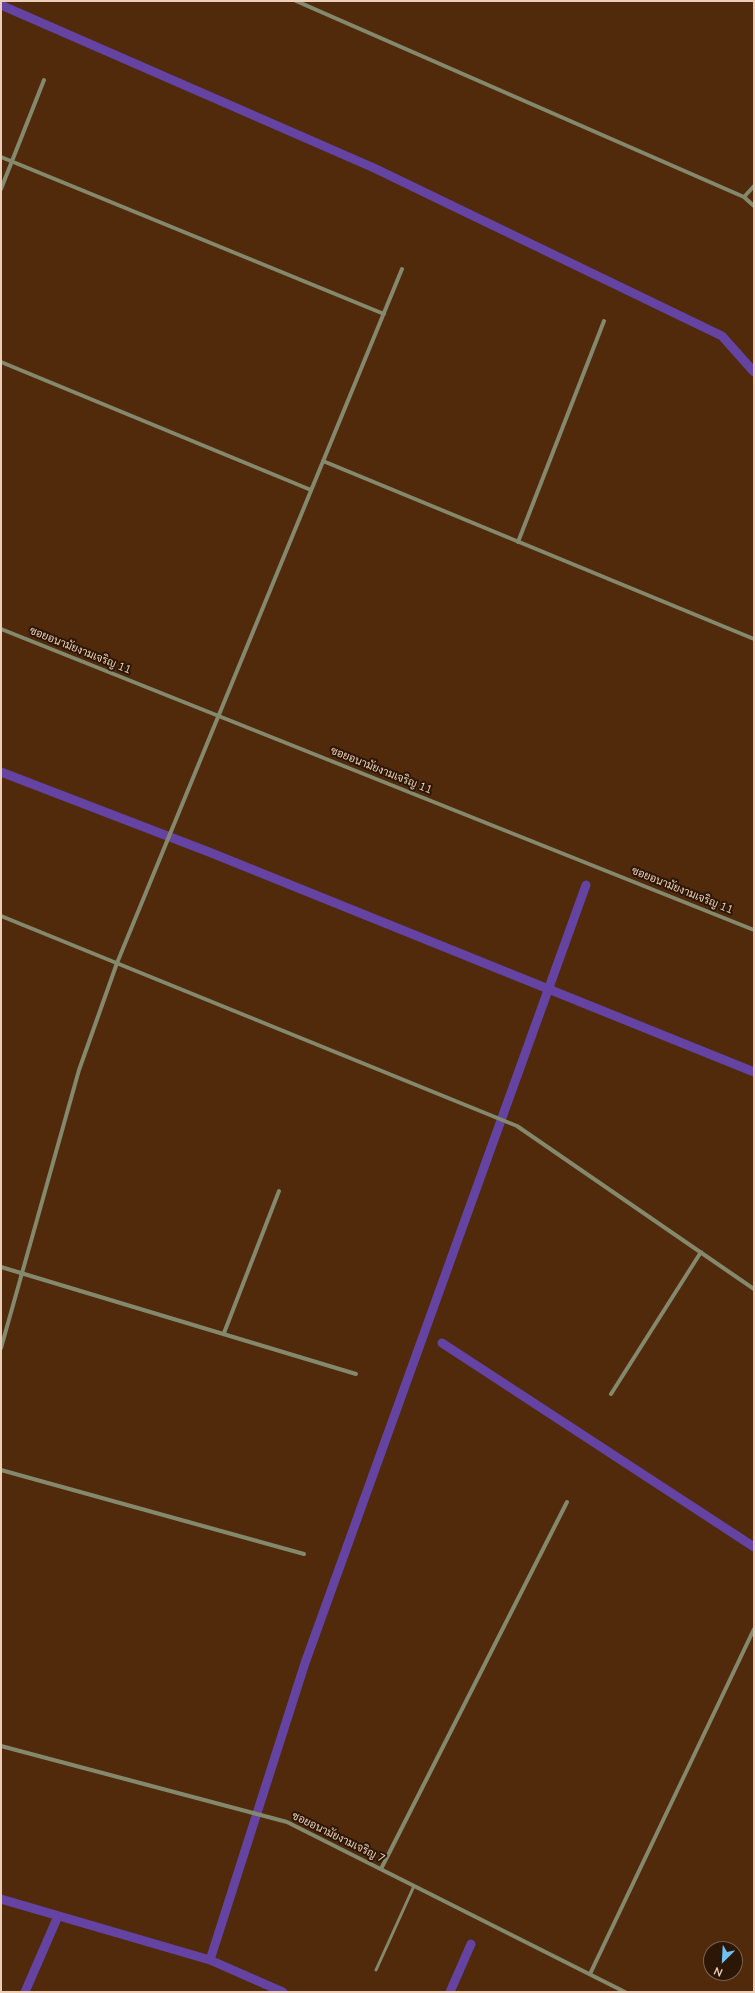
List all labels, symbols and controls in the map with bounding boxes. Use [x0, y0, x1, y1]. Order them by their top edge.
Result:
street label: ซอยอนามัยงามเจริญ 11 [27, 625, 133, 677]
street label: ซอยอนามัยงามเจริญ 11 [328, 745, 434, 797]
street label: ซอยอนามัยงามเจริญ 11 [629, 865, 735, 917]
street label: ซอยอนามัยงามเจริญ 7 [289, 1810, 387, 1866]
north arrow [703, 1941, 743, 1981]
text: N [712, 1963, 725, 1980]

